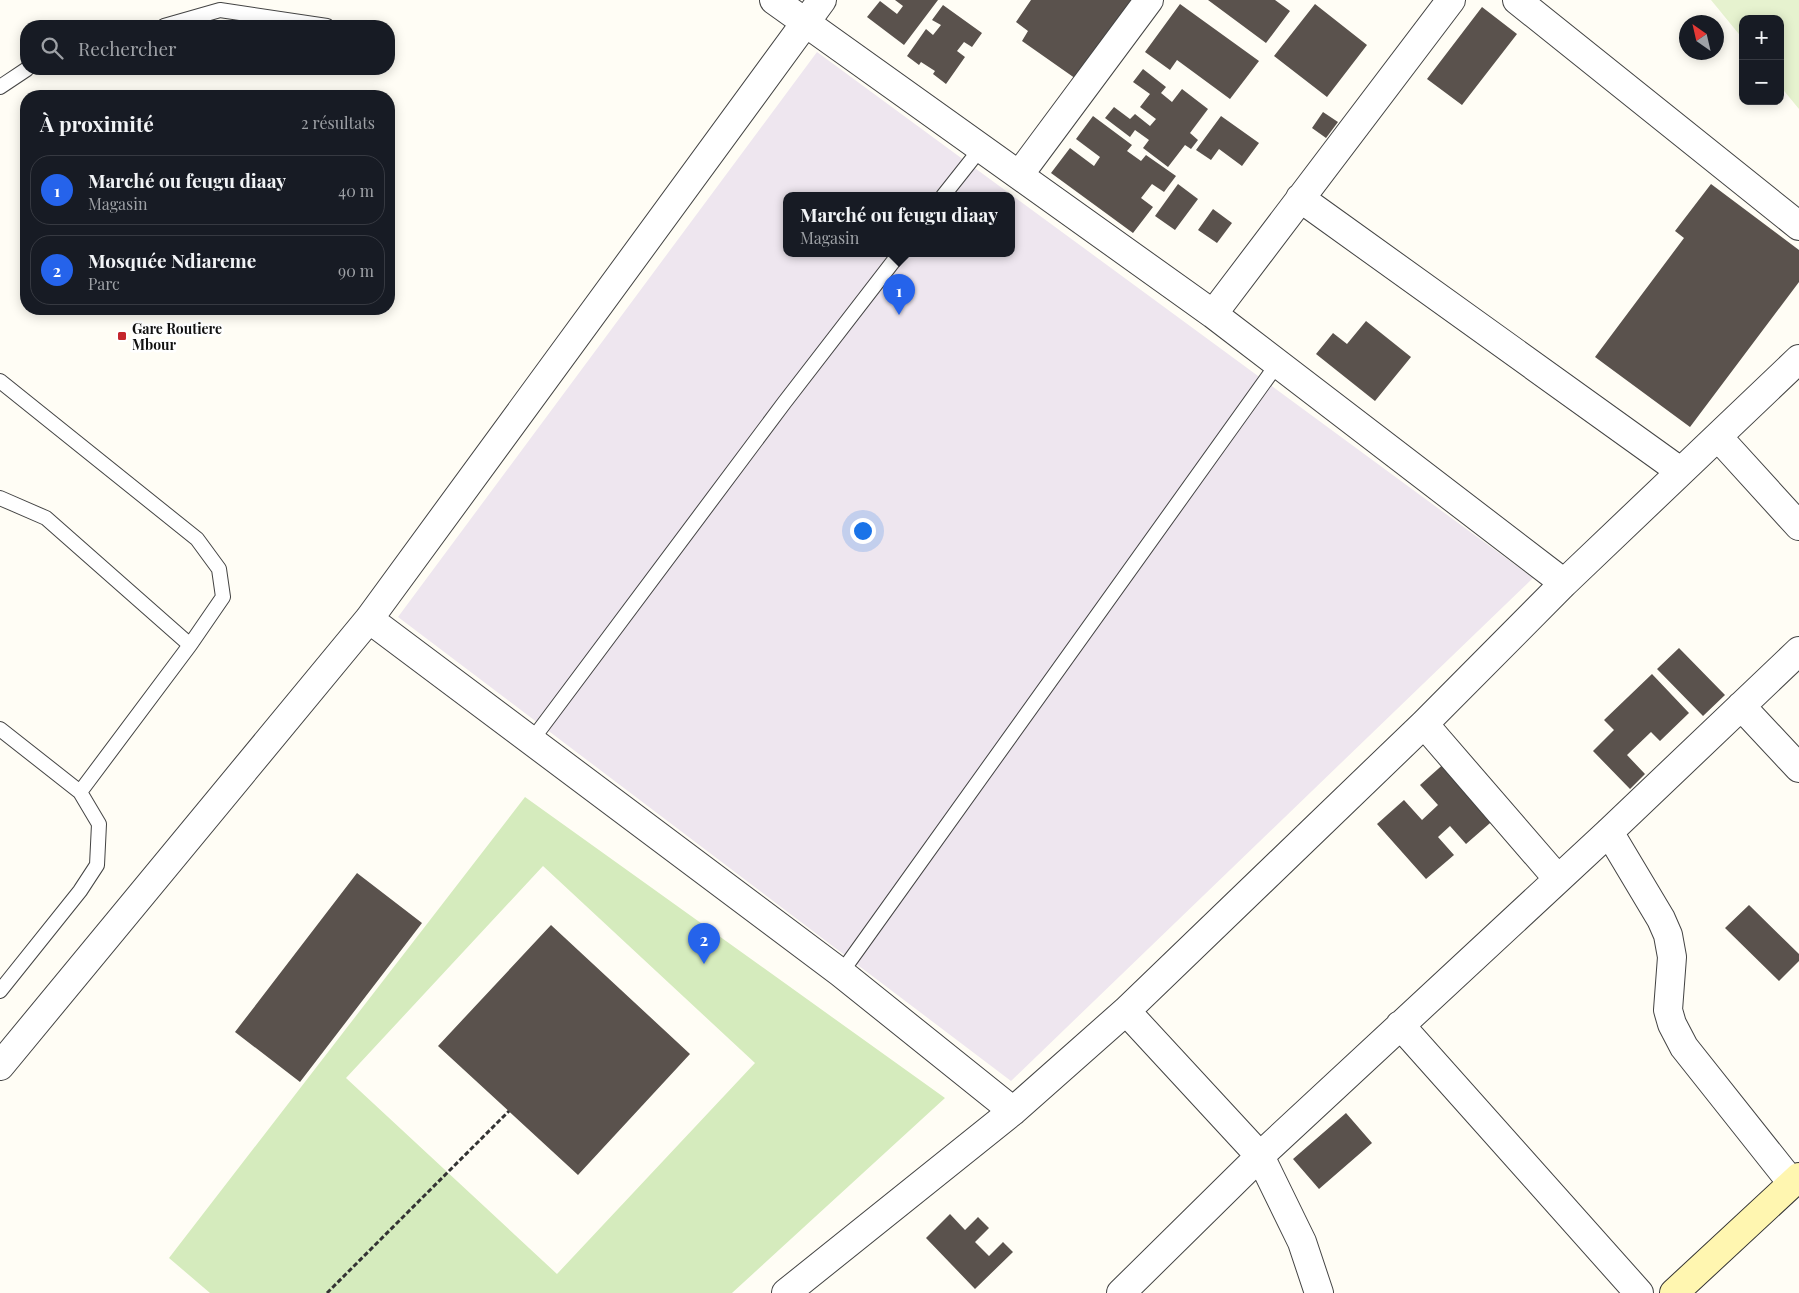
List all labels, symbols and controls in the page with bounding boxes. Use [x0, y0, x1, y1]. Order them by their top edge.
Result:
north arrow [1679, 15, 1724, 60]
map controls [1739, 15, 1784, 105]
button: + [1739, 15, 1784, 60]
search box [20, 20, 395, 75]
icon: search [38, 34, 66, 62]
text: Rechercher [78, 35, 177, 61]
button: − [1739, 60, 1784, 105]
text: À proximité [40, 109, 154, 137]
text: 2 résultats [301, 112, 375, 133]
text: Marché ou feugu diaay [88, 167, 286, 193]
text: 1 [54, 180, 60, 201]
text: 40 m [338, 180, 374, 201]
popup [783, 192, 1015, 257]
text: Magasin [88, 193, 147, 214]
text: Marché ou feugu diaay [800, 201, 998, 227]
text: Magasin [800, 227, 859, 248]
text: Mosquée Ndiareme [88, 247, 256, 273]
text: 2 [53, 260, 61, 281]
text: 90 m [338, 260, 374, 281]
text: Parc [88, 273, 120, 294]
pin: 1 [883, 274, 915, 315]
place label: Gare Routiere Mbour [132, 319, 222, 354]
marker: Gare Routiere Mbour [116, 330, 128, 342]
your location [850, 518, 876, 544]
pin: 2 [688, 923, 720, 964]

